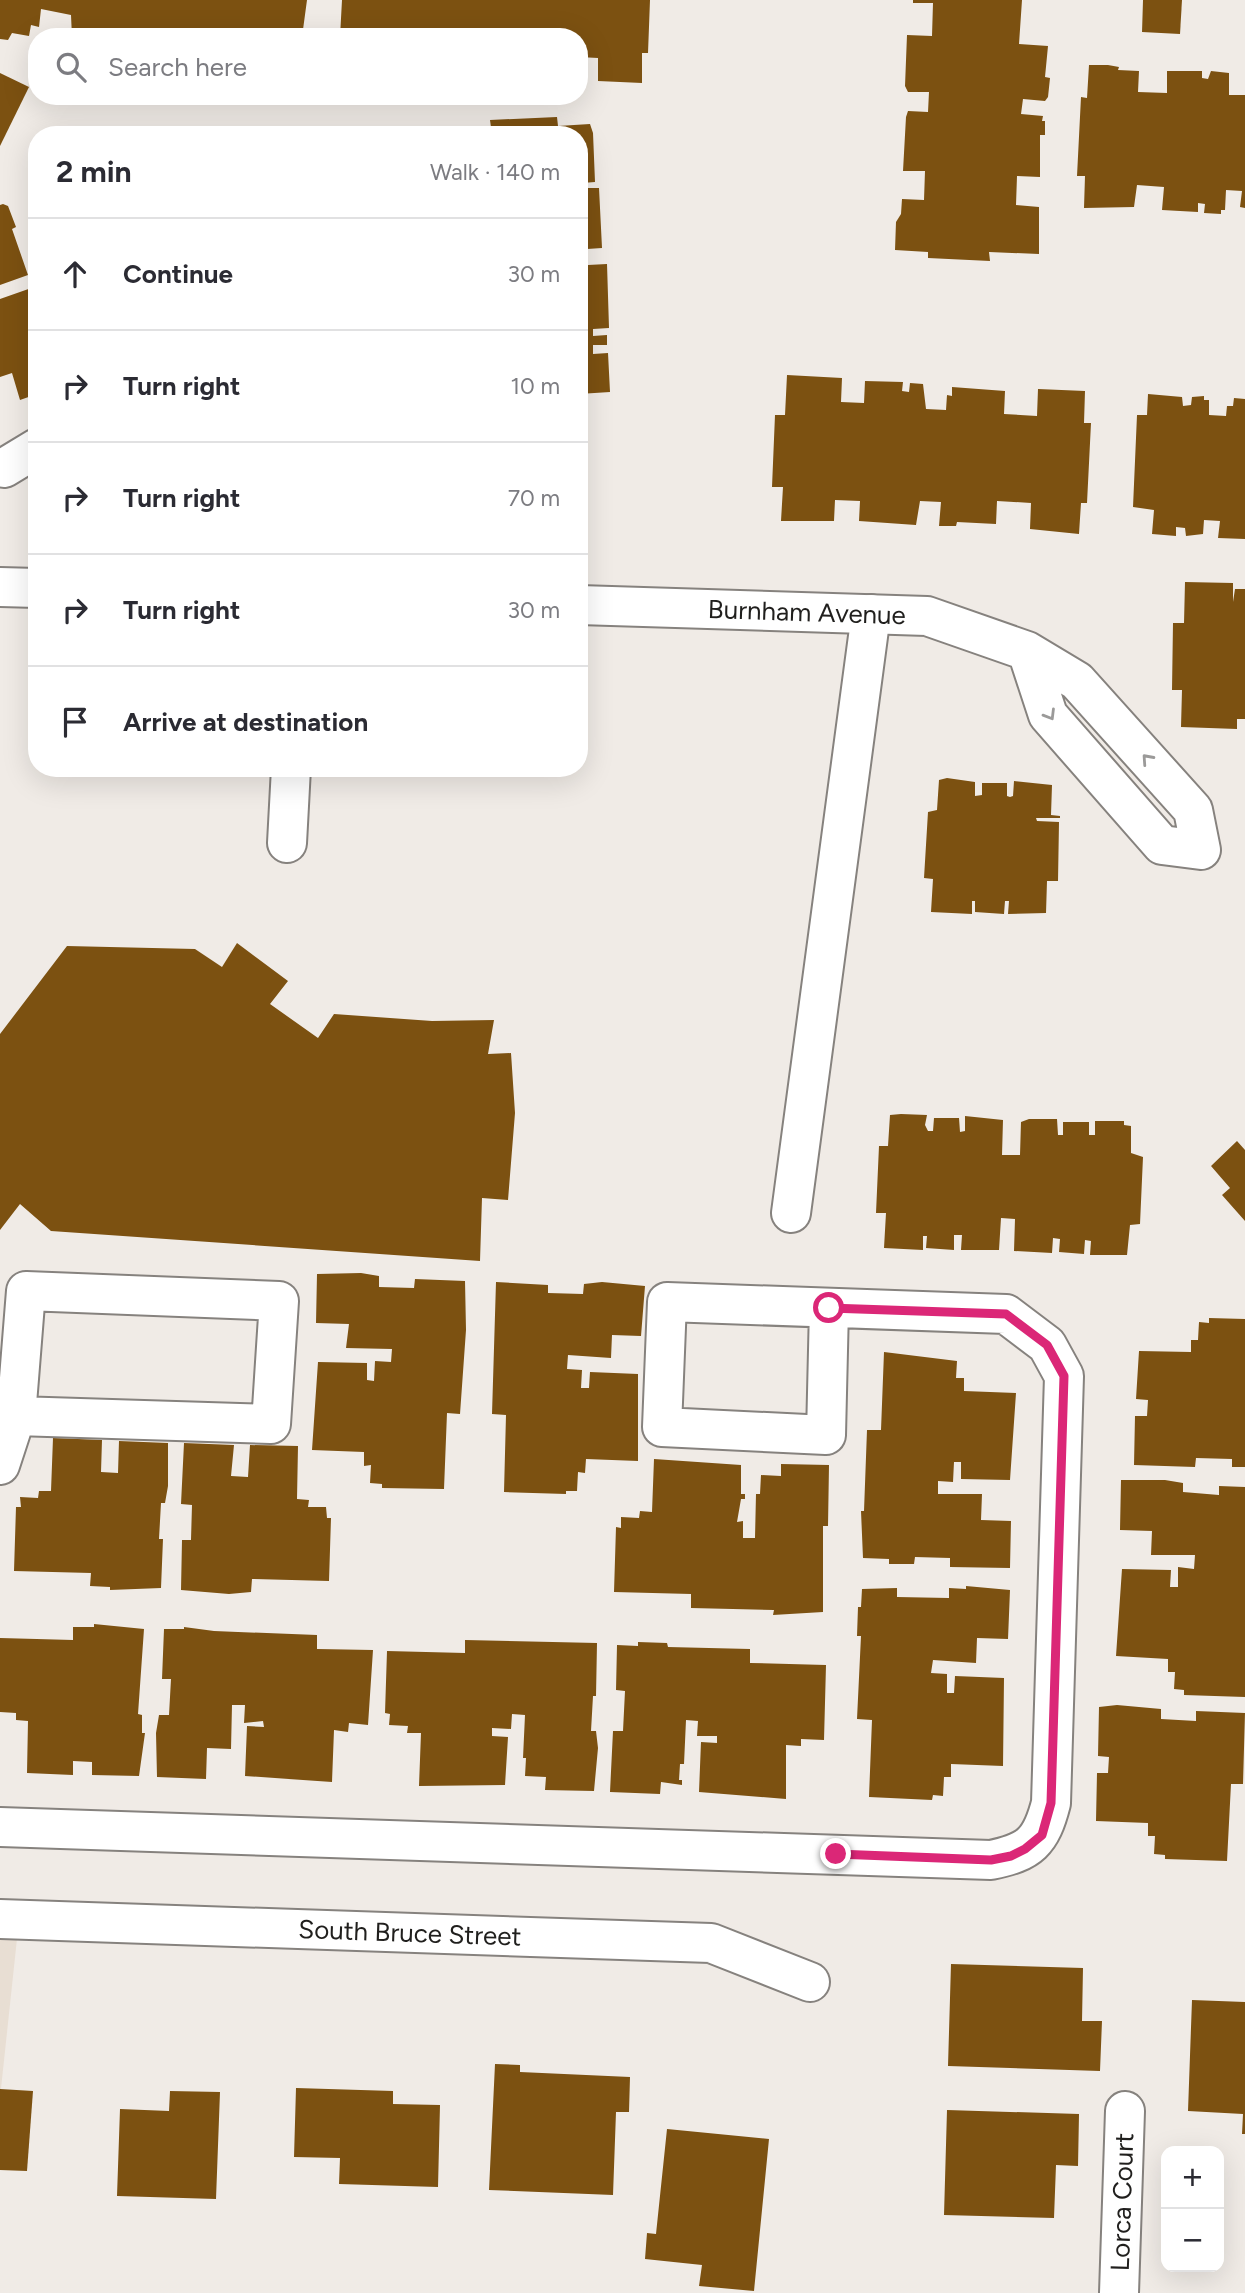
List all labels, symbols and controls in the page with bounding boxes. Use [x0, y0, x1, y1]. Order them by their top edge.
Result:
search box [28, 28, 588, 105]
icon: search [52, 48, 90, 86]
text: Search here [108, 51, 247, 83]
text: 2 min [56, 153, 132, 190]
text: Walk · 140 m [430, 158, 560, 186]
icon: ahead [56, 255, 94, 293]
text: Continue [123, 258, 233, 290]
text: 30 m [507, 260, 560, 288]
icon: right [56, 367, 94, 405]
text: Turn right [123, 370, 240, 402]
text: 10 m [511, 372, 560, 400]
icon: right [56, 479, 94, 517]
text: Turn right [123, 482, 240, 514]
text: 70 m [508, 484, 560, 512]
icon: right [56, 591, 94, 629]
street label: Burnham Avenue [707, 593, 906, 631]
text: Turn right [123, 594, 240, 626]
text: 30 m [507, 596, 560, 624]
icon: arrive [56, 703, 94, 741]
text: Arrive at destination [123, 706, 368, 738]
one-way arrow [1042, 707, 1055, 720]
one-way arrow [1143, 754, 1155, 767]
route start [813, 1292, 844, 1323]
route end [820, 1838, 851, 1869]
street label: South Bruce Street [298, 1913, 522, 1953]
street label: Lorca Court [1104, 2132, 1140, 2272]
map controls [1161, 2146, 1224, 2272]
button: + [1161, 2146, 1224, 2209]
button: − [1161, 2209, 1224, 2272]

